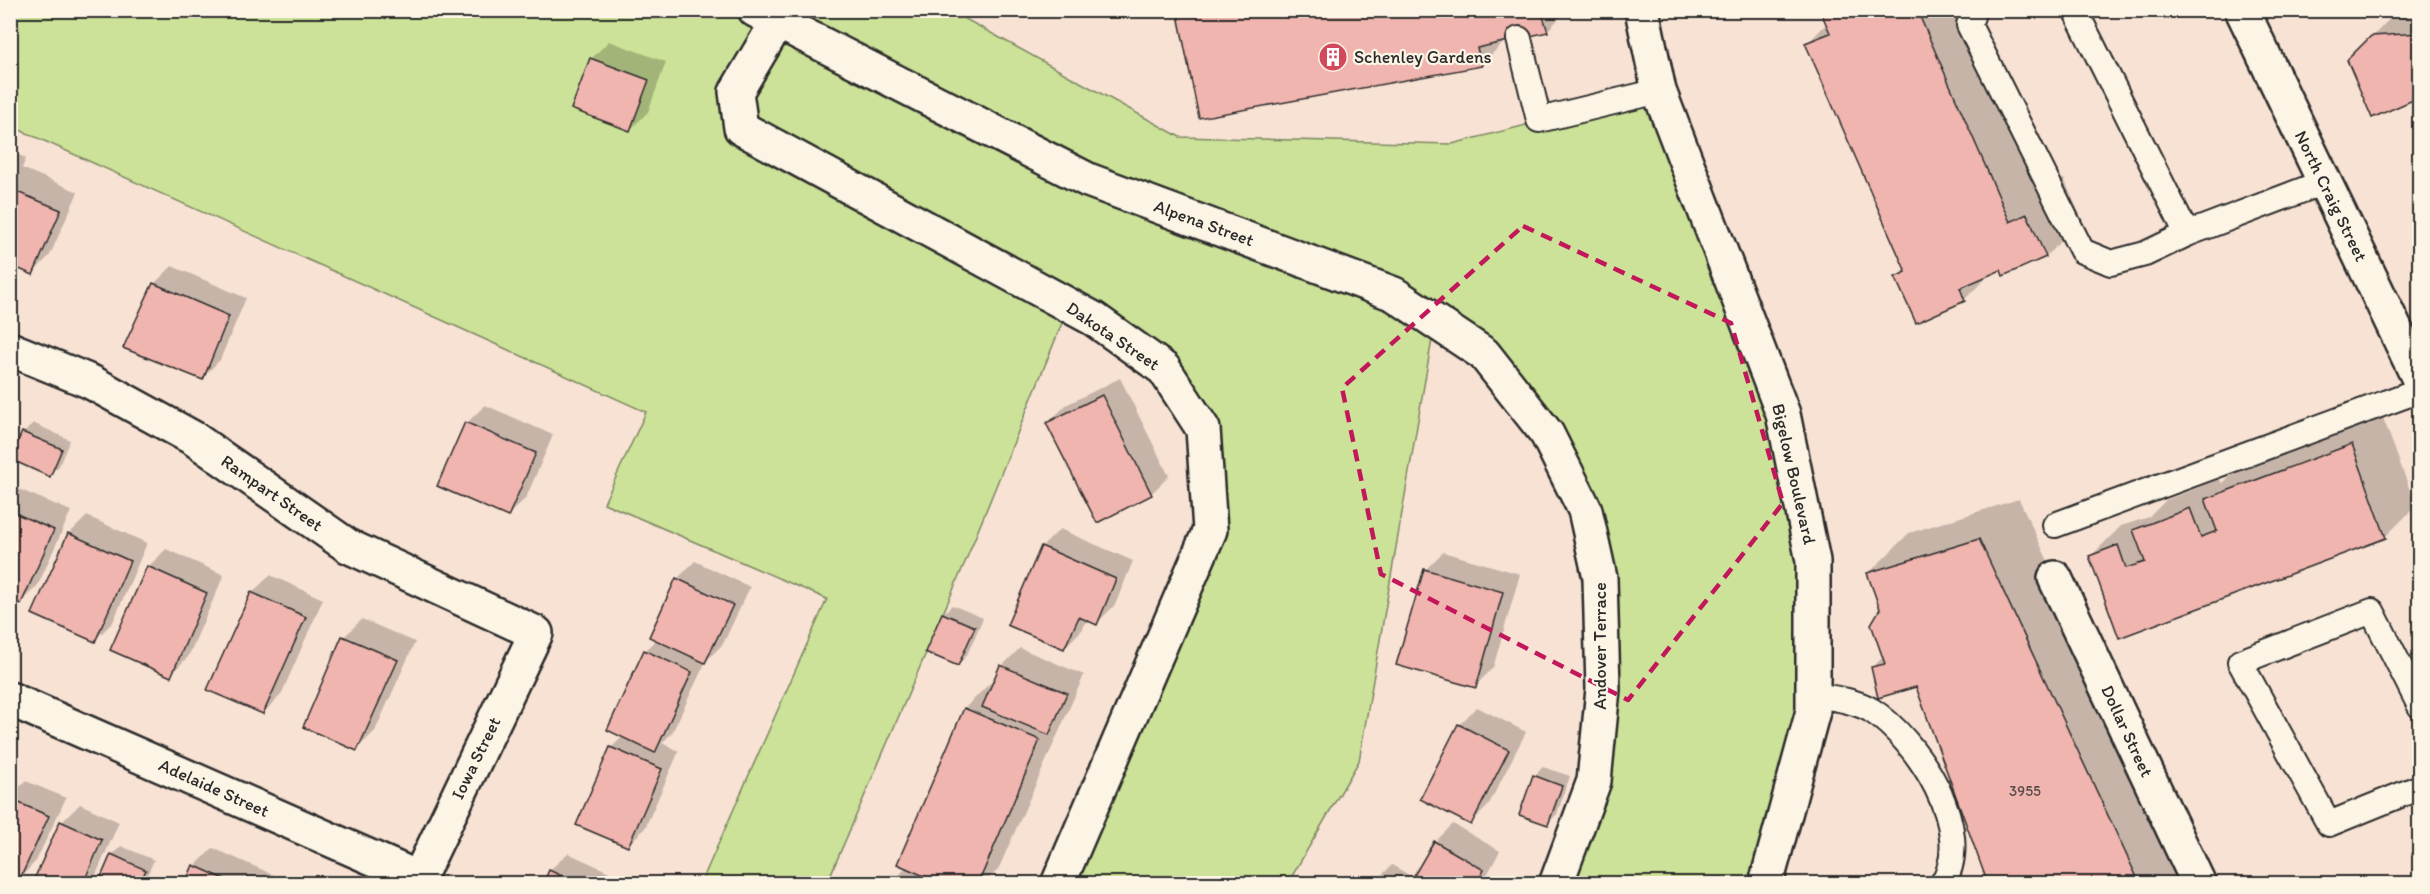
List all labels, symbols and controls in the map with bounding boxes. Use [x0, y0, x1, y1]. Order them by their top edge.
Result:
building icon: Schenley Gardens [1317, 41, 1349, 73]
place label: Schenley Gardens [1354, 46, 1492, 68]
street label: North Craig Street [2290, 127, 2372, 265]
street label: Alpena Street [1151, 195, 1257, 251]
street label: Dakota Street [1062, 297, 1164, 375]
street label: Bigelow Boulevard [1767, 401, 1821, 547]
street label: Rampart Street [217, 450, 327, 536]
street label: Andover Terrace [1589, 582, 1611, 710]
street label: Dollar Street [2096, 681, 2158, 781]
street label: Iowa Street [447, 713, 506, 803]
street label: Adelaide Street [155, 754, 273, 822]
house number: 3955 [2009, 782, 2041, 800]

